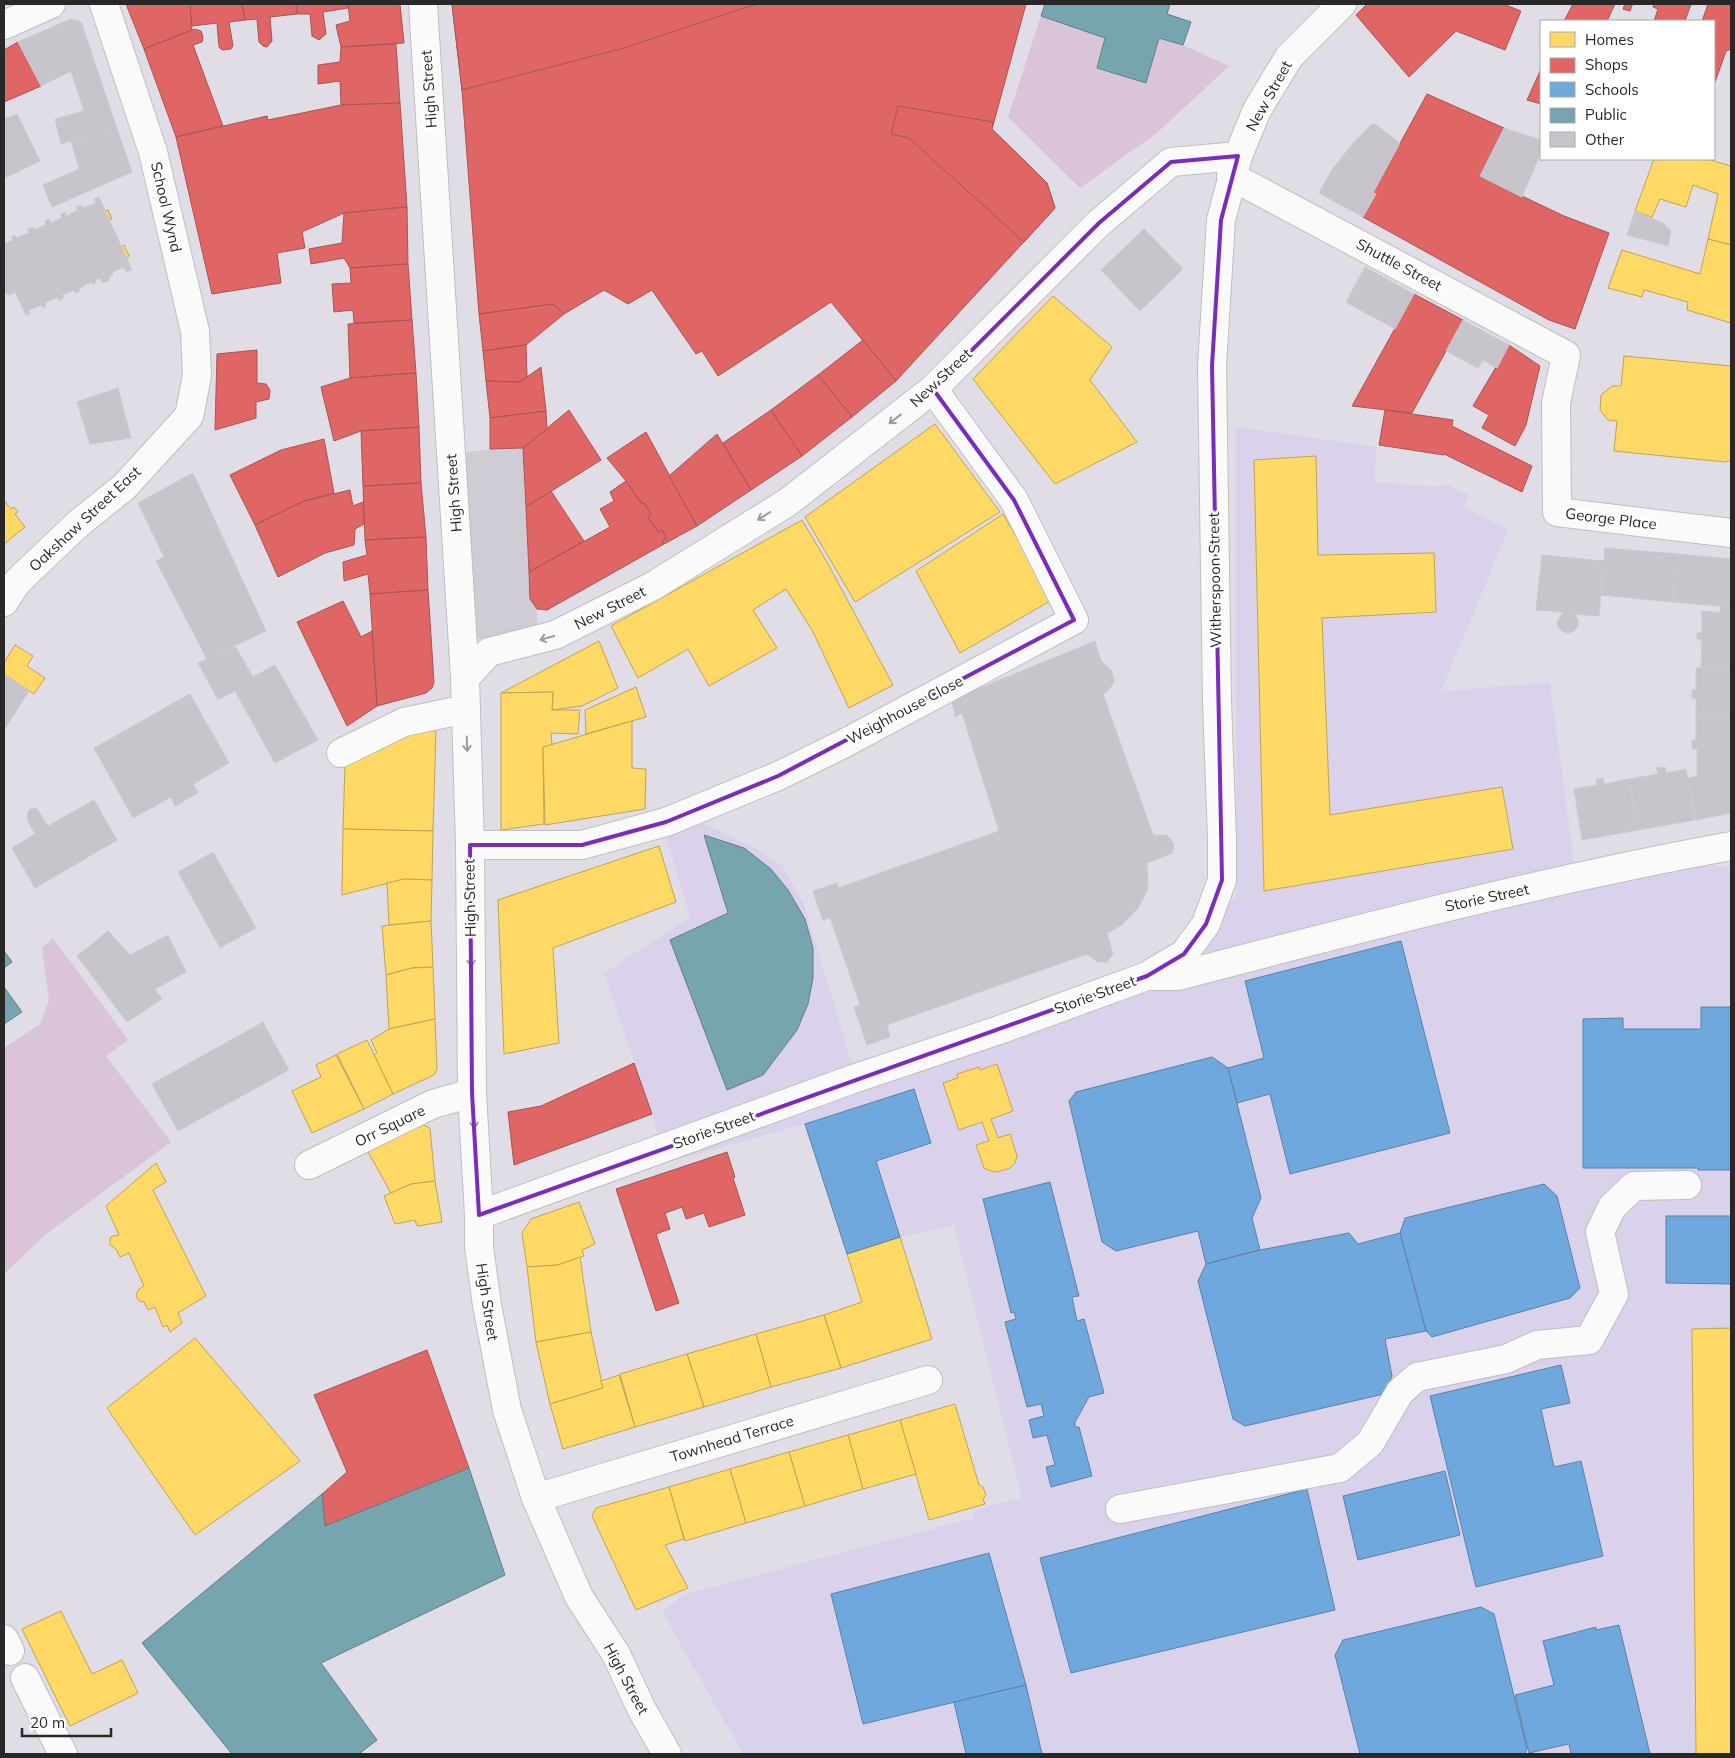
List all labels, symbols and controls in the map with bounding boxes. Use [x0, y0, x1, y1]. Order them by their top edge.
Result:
legend [1540, 20, 1715, 160]
text: Homes [1585, 30, 1634, 49]
street label: High Street [416, 49, 441, 129]
text: Shops [1585, 55, 1628, 74]
street label: New Street [1241, 57, 1296, 134]
text: Schools [1585, 80, 1639, 99]
text: Public [1585, 105, 1627, 124]
text: Other [1585, 130, 1625, 149]
street label: School Wynd [147, 160, 186, 254]
street label: Shuttle Street [1353, 234, 1445, 295]
street label: New Street [906, 344, 976, 411]
one-way arrow [888, 413, 901, 424]
street label: High Street [441, 453, 466, 533]
street label: Oakshaw Street East [25, 462, 145, 575]
street label: George Place [1564, 503, 1658, 534]
one-way arrow [758, 512, 772, 522]
street label: Witherspoon Street [1204, 512, 1225, 648]
street label: New Street [571, 581, 649, 634]
one-way arrow [539, 633, 555, 643]
street label: Weighhouse Close [843, 671, 966, 748]
one-way arrow [462, 735, 471, 751]
street label: High Street [459, 859, 480, 937]
street label: Storie Street [1443, 879, 1531, 916]
one-way arrow [466, 950, 476, 966]
street label: Storie Street [1051, 971, 1138, 1018]
street label: Orr Square [352, 1100, 428, 1151]
street label: Storie Street [670, 1106, 757, 1153]
one-way arrow [469, 1113, 478, 1129]
street label: High Street [472, 1262, 503, 1342]
street label: Townhead Terrace [668, 1411, 796, 1466]
street label: High Street [600, 1640, 653, 1718]
scale bar [22, 1706, 111, 1738]
text: 20 m [30, 1713, 65, 1732]

